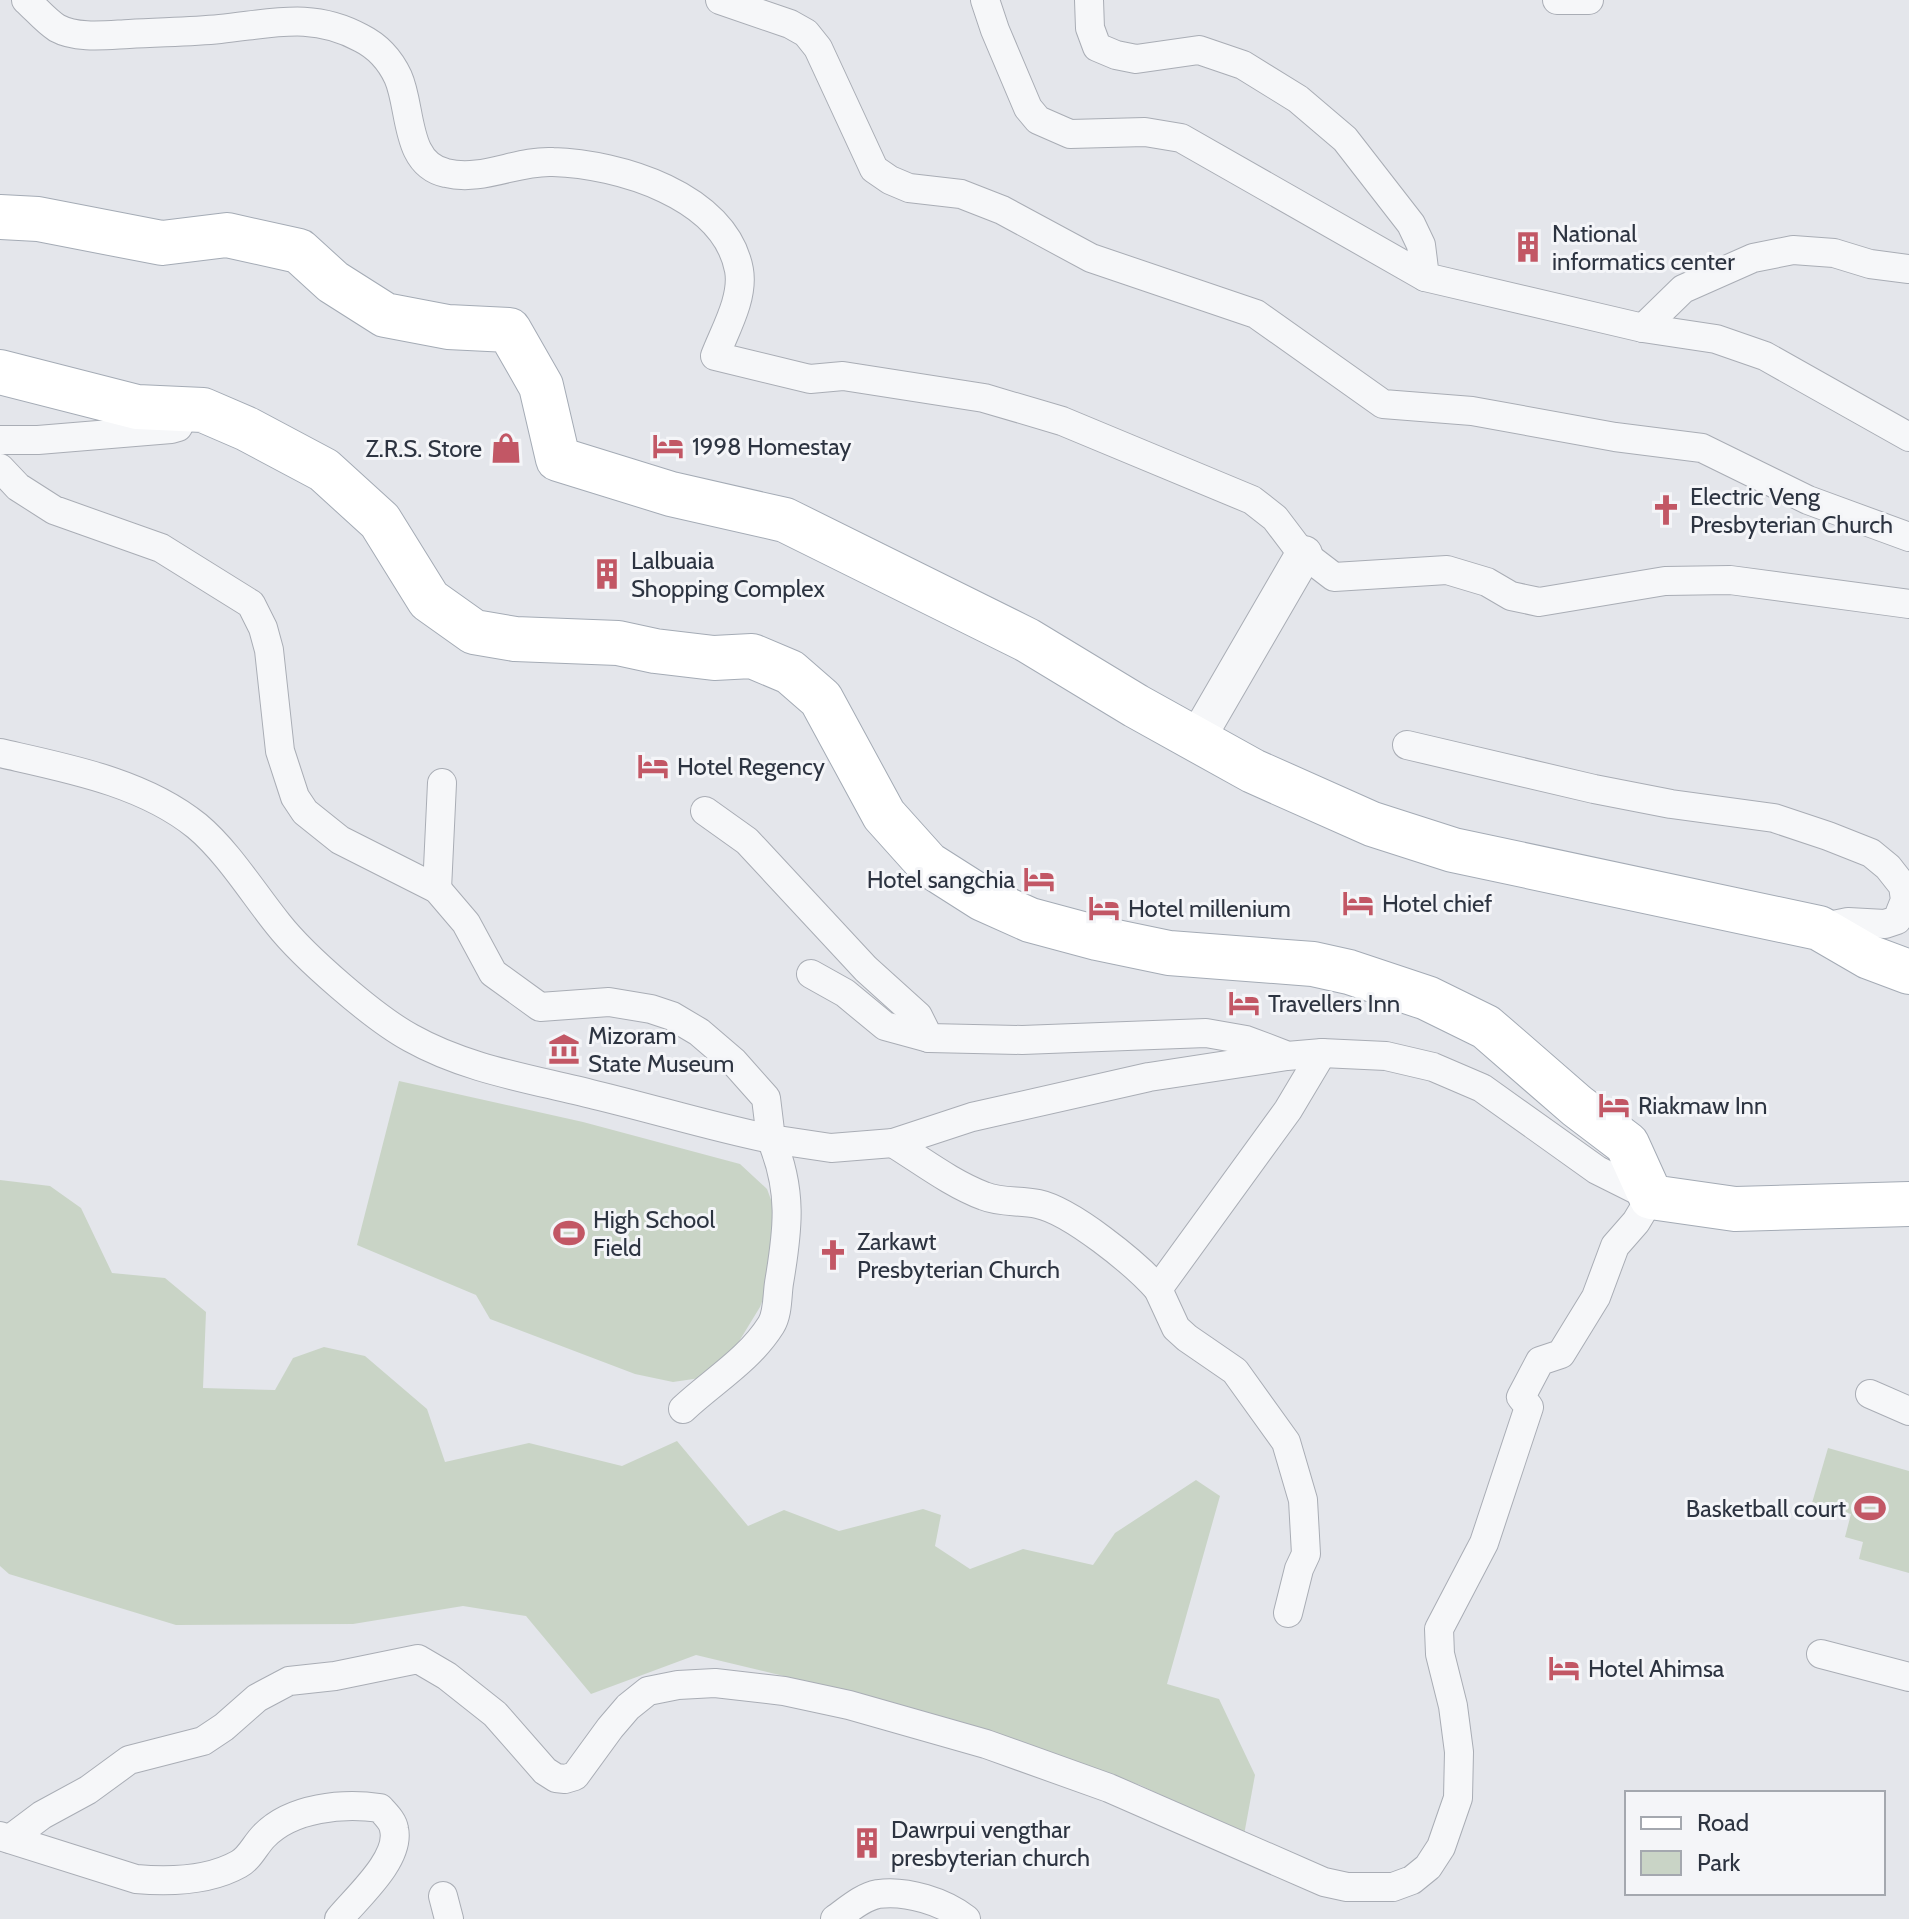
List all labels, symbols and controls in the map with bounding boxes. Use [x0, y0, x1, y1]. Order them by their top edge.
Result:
place label: National informatics center [1552, 219, 1735, 276]
building icon: National informatics center [1511, 230, 1545, 264]
hotel icon: 1998 Homestay [651, 429, 685, 463]
shop icon: Z.R.S. Store [489, 431, 523, 465]
place label: 1998 Homestay [692, 432, 851, 461]
place label: Z.R.S. Store [366, 434, 482, 463]
place label: Electric Veng Presbyterian Church [1690, 482, 1893, 539]
church icon: Electric Veng Presbyterian Church [1649, 493, 1683, 527]
place label: Lalbuaia Shopping Complex [631, 546, 825, 603]
building icon: Lalbuaia Shopping Complex [590, 557, 624, 591]
hotel icon: Hotel Regency [636, 749, 670, 783]
place label: Hotel Regency [677, 752, 825, 781]
hotel icon: Hotel sangchia [1022, 862, 1056, 896]
place label: Hotel sangchia [867, 865, 1015, 894]
hotel icon: Hotel chief [1341, 886, 1375, 920]
place label: Hotel chief [1382, 889, 1492, 918]
hotel icon: Hotel millenium [1087, 891, 1121, 925]
place label: Hotel millenium [1128, 894, 1291, 923]
hotel icon: Travellers Inn [1227, 986, 1261, 1020]
place label: Travellers Inn [1268, 989, 1400, 1018]
place label: Mizoram State Museum [588, 1021, 734, 1078]
museum icon: Mizoram State Museum [547, 1032, 581, 1066]
hotel icon: Riakmaw Inn [1597, 1088, 1631, 1122]
place label: Riakmaw Inn [1638, 1091, 1767, 1120]
place label: High School Field [593, 1205, 715, 1262]
sports icon: High School Field [552, 1216, 586, 1250]
place label: Zarkawt Presbyterian Church [857, 1227, 1060, 1284]
church icon: Zarkawt Presbyterian Church [816, 1238, 850, 1272]
sports icon: Basketball court [1853, 1491, 1887, 1525]
place label: Basketball court [1686, 1494, 1846, 1523]
hotel icon: Hotel Ahimsa [1547, 1651, 1581, 1685]
place label: Hotel Ahimsa [1588, 1654, 1725, 1683]
legend [1625, 1791, 1885, 1895]
text: Road [1697, 1808, 1749, 1837]
place label: Dawrpui vengthar presbyterian church [891, 1815, 1090, 1872]
building icon: Dawrpui vengthar presbyterian church [850, 1826, 884, 1860]
text: Park [1697, 1848, 1740, 1877]

